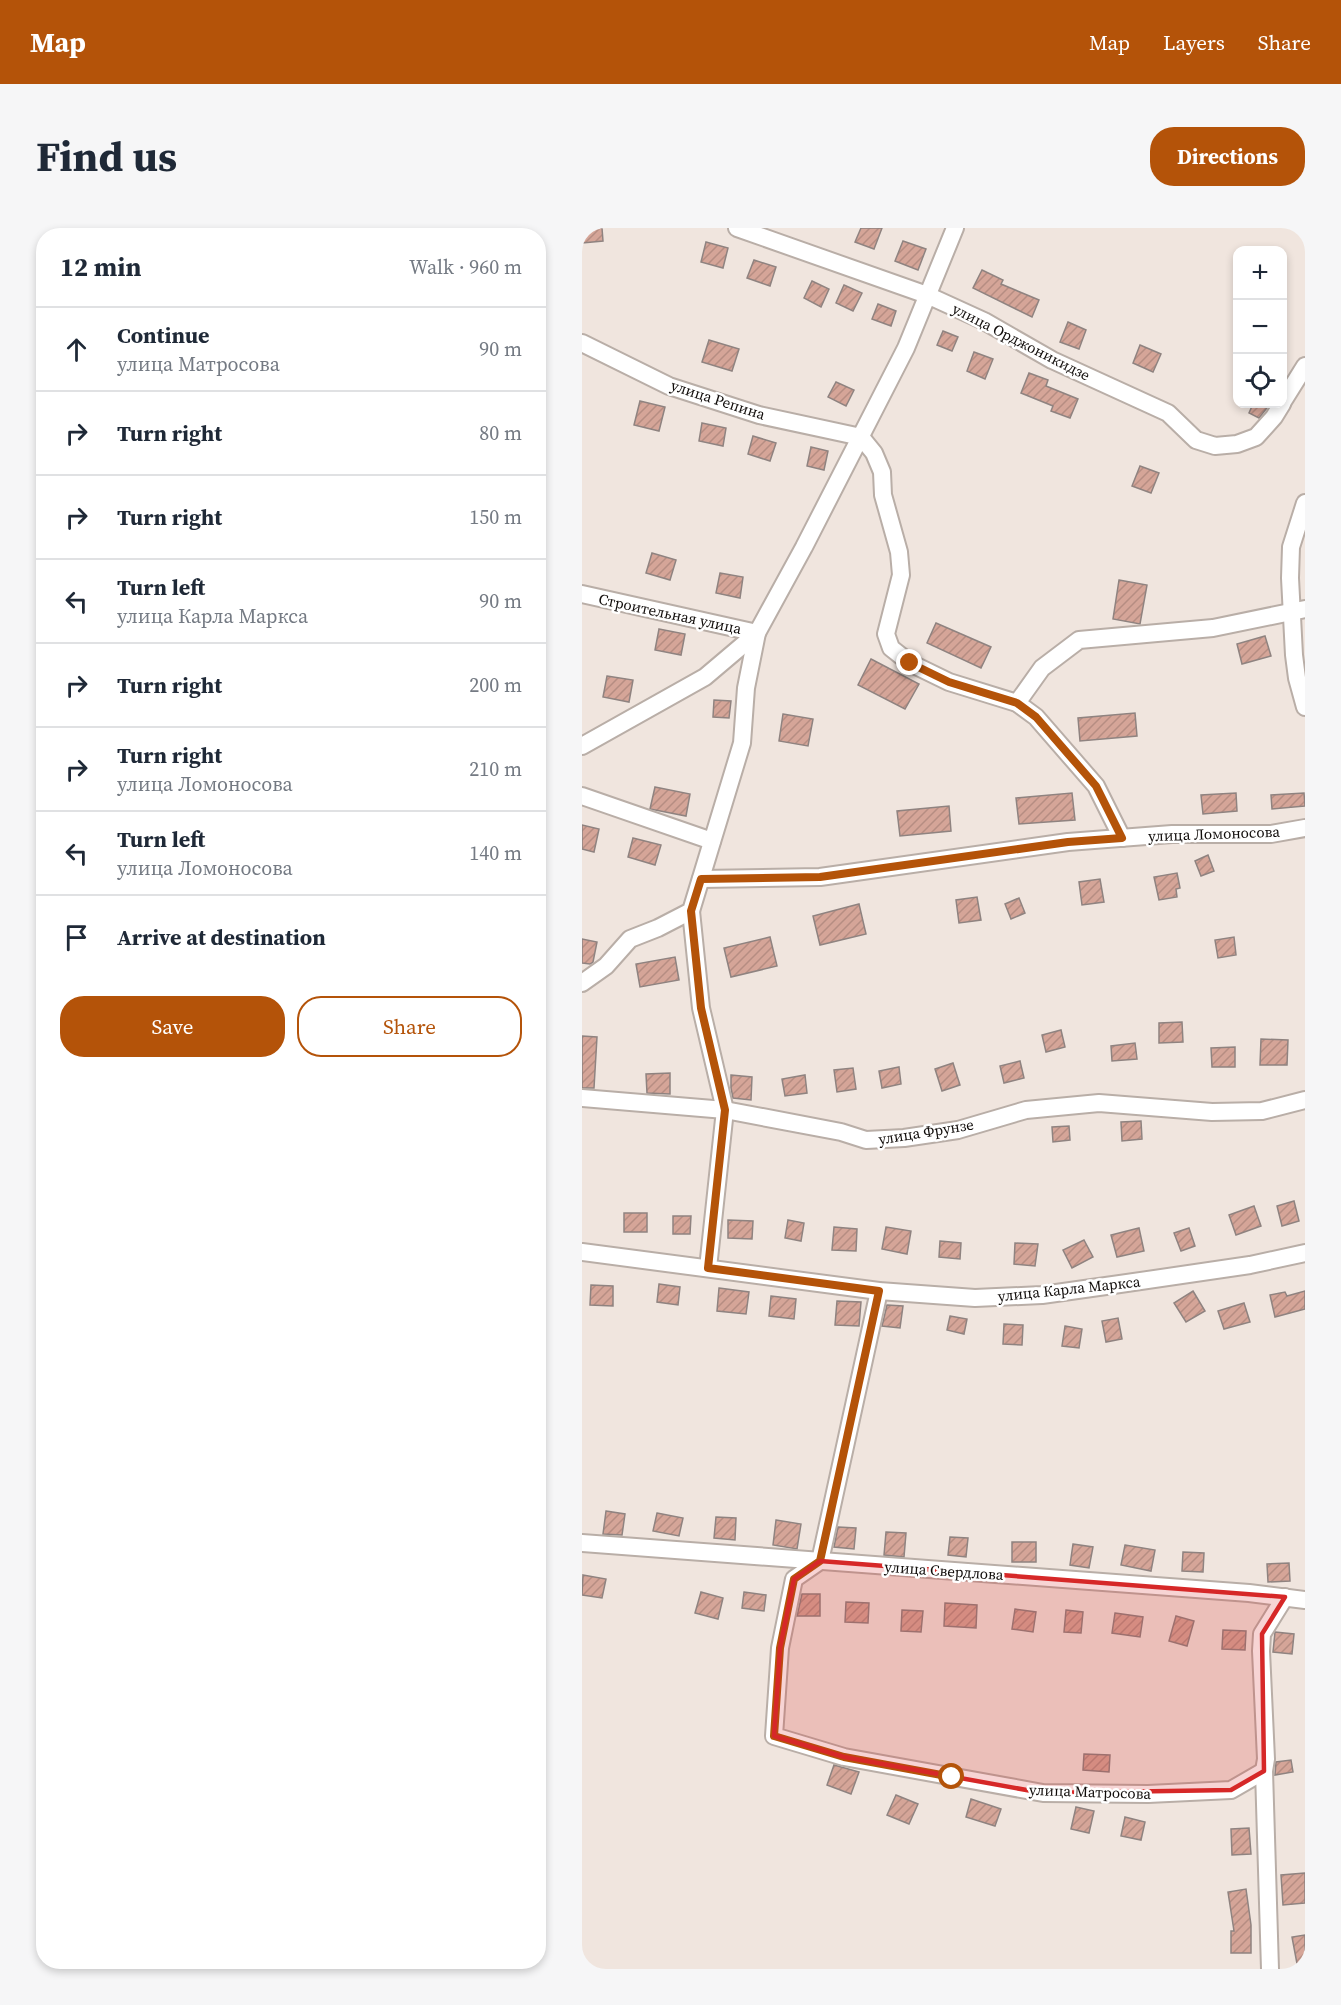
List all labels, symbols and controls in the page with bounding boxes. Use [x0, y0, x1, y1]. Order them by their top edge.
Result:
text: Map [30, 23, 86, 61]
text: Map [1089, 28, 1130, 57]
text: Layers [1163, 28, 1225, 57]
text: Share [1258, 28, 1311, 57]
text: Find us [36, 127, 177, 185]
button: Directions [1150, 127, 1305, 186]
map controls [1233, 246, 1287, 408]
button: + [1233, 246, 1287, 300]
text: 12 min [60, 249, 142, 285]
text: Walk · 960 m [409, 253, 522, 281]
street label: улица Орджоникидзе [949, 298, 1094, 386]
button: − [1233, 300, 1287, 354]
text: Continue [117, 320, 210, 350]
icon: ahead [60, 333, 93, 366]
text: 90 m [479, 335, 522, 363]
text: улица Матросова [117, 350, 280, 378]
button: locate [1233, 354, 1287, 408]
street label: улица Репина [668, 374, 768, 425]
icon: right [60, 417, 93, 450]
text: Turn right [117, 418, 222, 448]
text: 80 m [479, 419, 522, 447]
icon: right [60, 501, 93, 534]
text: Turn right [117, 502, 222, 532]
text: 150 m [469, 503, 522, 531]
text: Turn left [117, 572, 205, 602]
icon: left [60, 585, 93, 618]
text: 90 m [479, 587, 522, 615]
street label: Строительная улица [597, 588, 744, 639]
text: улица Карла Маркса [117, 602, 308, 630]
route end [896, 649, 922, 675]
icon: right [60, 669, 93, 702]
text: Turn right [117, 670, 222, 700]
text: 200 m [469, 671, 522, 699]
text: Turn right [117, 740, 222, 770]
icon: right [60, 753, 93, 786]
text: 210 m [469, 755, 522, 783]
text: улица Ломоносова [117, 770, 293, 798]
street label: улица Ломоносова [1148, 821, 1281, 846]
text: Turn left [117, 824, 205, 854]
icon: left [60, 837, 93, 870]
text: 140 m [469, 839, 522, 867]
text: улица Ломоносова [117, 854, 293, 882]
icon: arrive [60, 921, 93, 954]
text: Arrive at destination [117, 922, 326, 952]
button: Save [60, 996, 285, 1057]
button: Share [297, 996, 522, 1057]
street label: улица Фрунзе [877, 1114, 976, 1149]
street label: улица Карла Маркса [997, 1271, 1142, 1306]
street label: улица Свердлова [884, 1556, 1005, 1585]
route start [938, 1763, 964, 1789]
street label: улица Матросова [1029, 1779, 1152, 1804]

